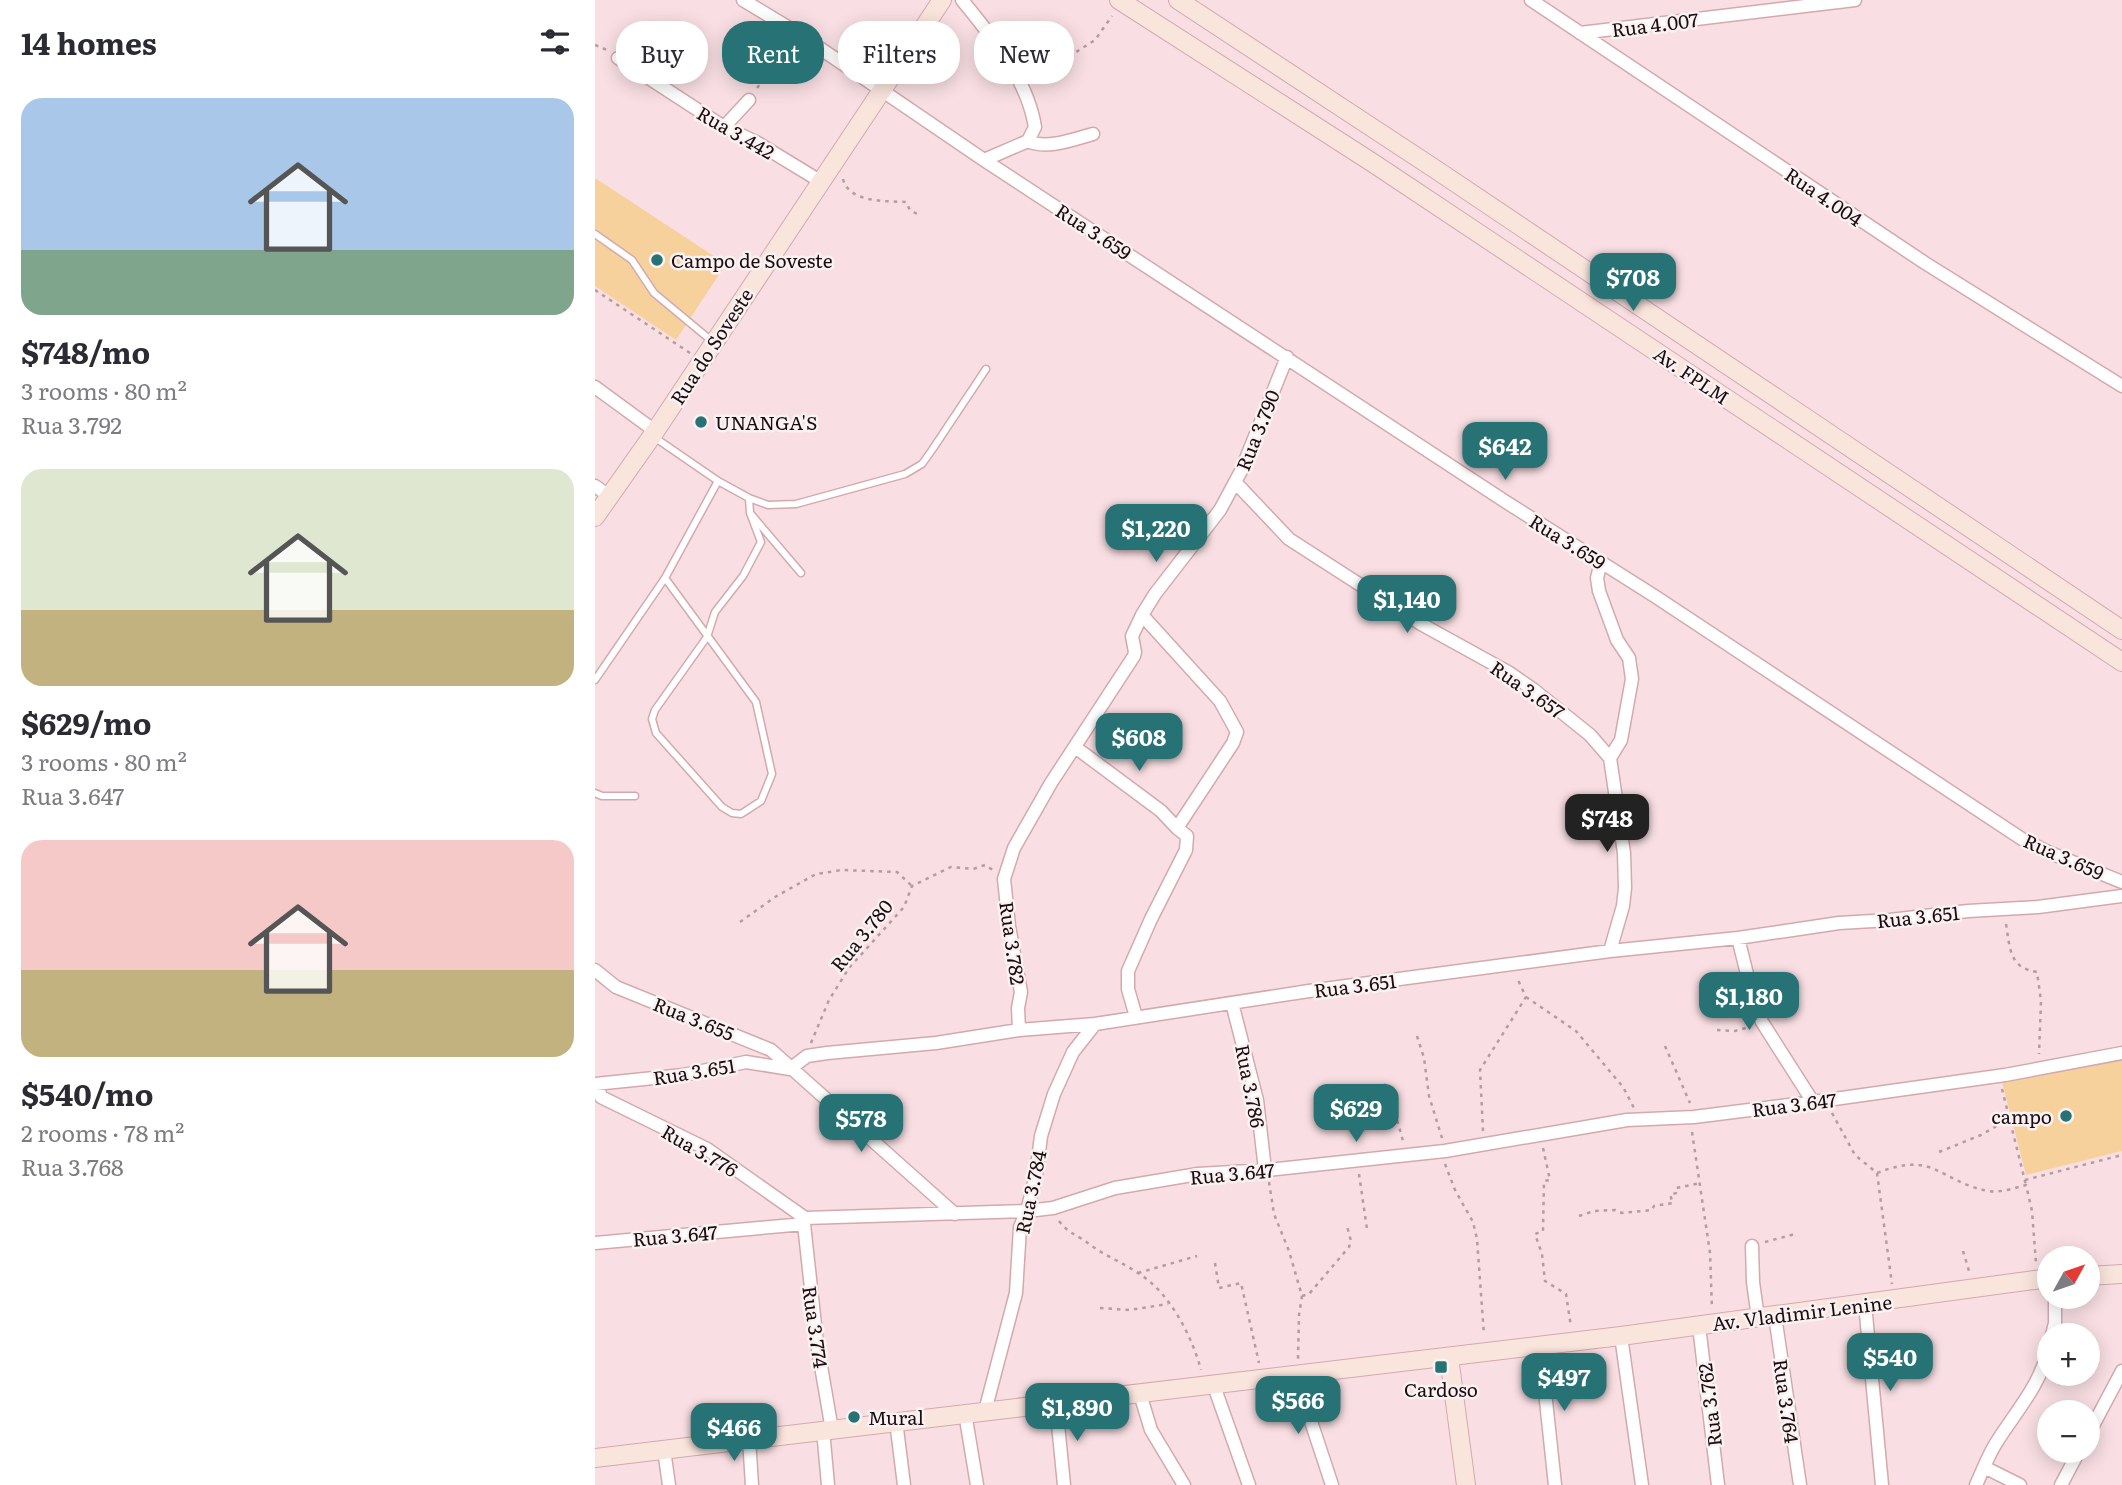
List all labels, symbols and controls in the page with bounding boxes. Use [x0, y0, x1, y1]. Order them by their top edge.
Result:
street label: Rua 4.007 [1610, 5, 1700, 43]
text: 14 homes [21, 20, 157, 64]
chip: Buy [616, 21, 708, 84]
chip: Rent [722, 21, 824, 84]
chip: Filters [838, 21, 960, 84]
chip: New [974, 21, 1074, 84]
icon: filters [536, 23, 574, 61]
street label: Rua 3.442 [692, 99, 780, 165]
icon: home [235, 144, 361, 270]
street label: Rua 4.004 [1780, 160, 1869, 233]
street label: Rua 3.659 [1051, 196, 1137, 266]
place label: Campo de Soveste [671, 246, 833, 274]
marker: Campo de Soveste [649, 252, 665, 268]
pin: $708 [1592, 254, 1674, 313]
text: $708 [1606, 259, 1660, 293]
street label: Rua do Soveste [663, 282, 759, 410]
text: $748/mo [21, 329, 150, 373]
street label: Av. FPLM [1649, 339, 1735, 411]
text: 3 rooms · 80 m² [21, 373, 187, 407]
street label: Rua 3.790 [1228, 385, 1286, 475]
text: Rua 3.792 [21, 407, 122, 441]
place label: UNANGA'S [715, 408, 817, 436]
marker: UNANGA'S [693, 414, 709, 430]
pin: $642 [1464, 422, 1546, 482]
text: $642 [1478, 428, 1532, 462]
pin: $1,220 [1099, 504, 1213, 564]
street label: Rua 3.659 [1524, 506, 1612, 576]
text: $1,220 [1121, 510, 1191, 544]
icon: home [235, 515, 361, 641]
pin: $1,140 [1350, 576, 1464, 635]
text: $1,140 [1373, 581, 1441, 615]
street label: Rua 3.657 [1485, 653, 1571, 725]
text: $629/mo [21, 700, 151, 744]
pin: $608 [1098, 714, 1180, 773]
text: $608 [1112, 719, 1166, 753]
text: 3 rooms · 80 m² [21, 744, 187, 778]
text: Rua 3.647 [21, 778, 124, 812]
pin: $748 [1566, 794, 1648, 854]
text: $748 [1581, 800, 1633, 834]
street label: Rua 3.659 [2019, 826, 2109, 886]
icon: home [235, 886, 361, 1012]
street label: Rua 3.780 [823, 893, 899, 977]
street label: Rua 3.651 [1875, 898, 1961, 934]
street label: Rua 3.782 [993, 899, 1033, 987]
street label: Rua 3.651 [1312, 966, 1398, 1004]
pin: $1,180 [1692, 972, 1806, 1032]
text: $1,180 [1715, 978, 1783, 1012]
street label: Rua 3.655 [649, 989, 739, 1047]
street label: Rua 3.786 [1229, 1042, 1273, 1130]
street label: Rua 3.651 [651, 1051, 738, 1091]
text: $540/mo [21, 1071, 153, 1115]
pin: $629 [1315, 1084, 1397, 1144]
street label: Rua 3.647 [1750, 1085, 1838, 1123]
text: $629 [1330, 1090, 1382, 1124]
pin: $578 [820, 1094, 902, 1154]
text: $578 [835, 1100, 887, 1134]
place label: campo [1991, 1102, 2052, 1130]
marker: campo [2058, 1108, 2074, 1124]
text: 2 rooms · 78 m² [21, 1115, 184, 1149]
street label: Rua 3.776 [657, 1117, 743, 1183]
street label: Rua 3.784 [1007, 1147, 1053, 1237]
text: Rua 3.768 [21, 1149, 124, 1183]
street label: Rua 3.647 [1188, 1155, 1276, 1191]
street label: Rua 3.647 [631, 1217, 719, 1253]
north arrow [2037, 1246, 2100, 1309]
map controls [2037, 1246, 2100, 1463]
street label: Rua 3.774 [796, 1284, 836, 1371]
street label: Av. Vladimir Lenine [1710, 1287, 1894, 1337]
button: + [2037, 1323, 2100, 1386]
pin: $540 [1849, 1334, 1931, 1393]
text: $540 [1863, 1339, 1917, 1373]
pin: $497 [1523, 1354, 1605, 1413]
street label: Rua 3.764 [1767, 1357, 1807, 1445]
marker: Cardoso [1433, 1359, 1449, 1375]
text: $497 [1537, 1359, 1591, 1393]
street label: Rua 3.762 [1690, 1362, 1728, 1448]
place label: Cardoso [1404, 1375, 1478, 1403]
pin: $566 [1257, 1376, 1339, 1436]
text: $566 [1271, 1382, 1325, 1416]
pin: $1,890 [1020, 1384, 1134, 1443]
text: $1,890 [1041, 1389, 1113, 1423]
button: − [2037, 1400, 2100, 1463]
place label: Mural [868, 1403, 924, 1431]
pin: $466 [693, 1404, 775, 1463]
text: $466 [707, 1409, 761, 1443]
marker: Mural [846, 1409, 862, 1425]

